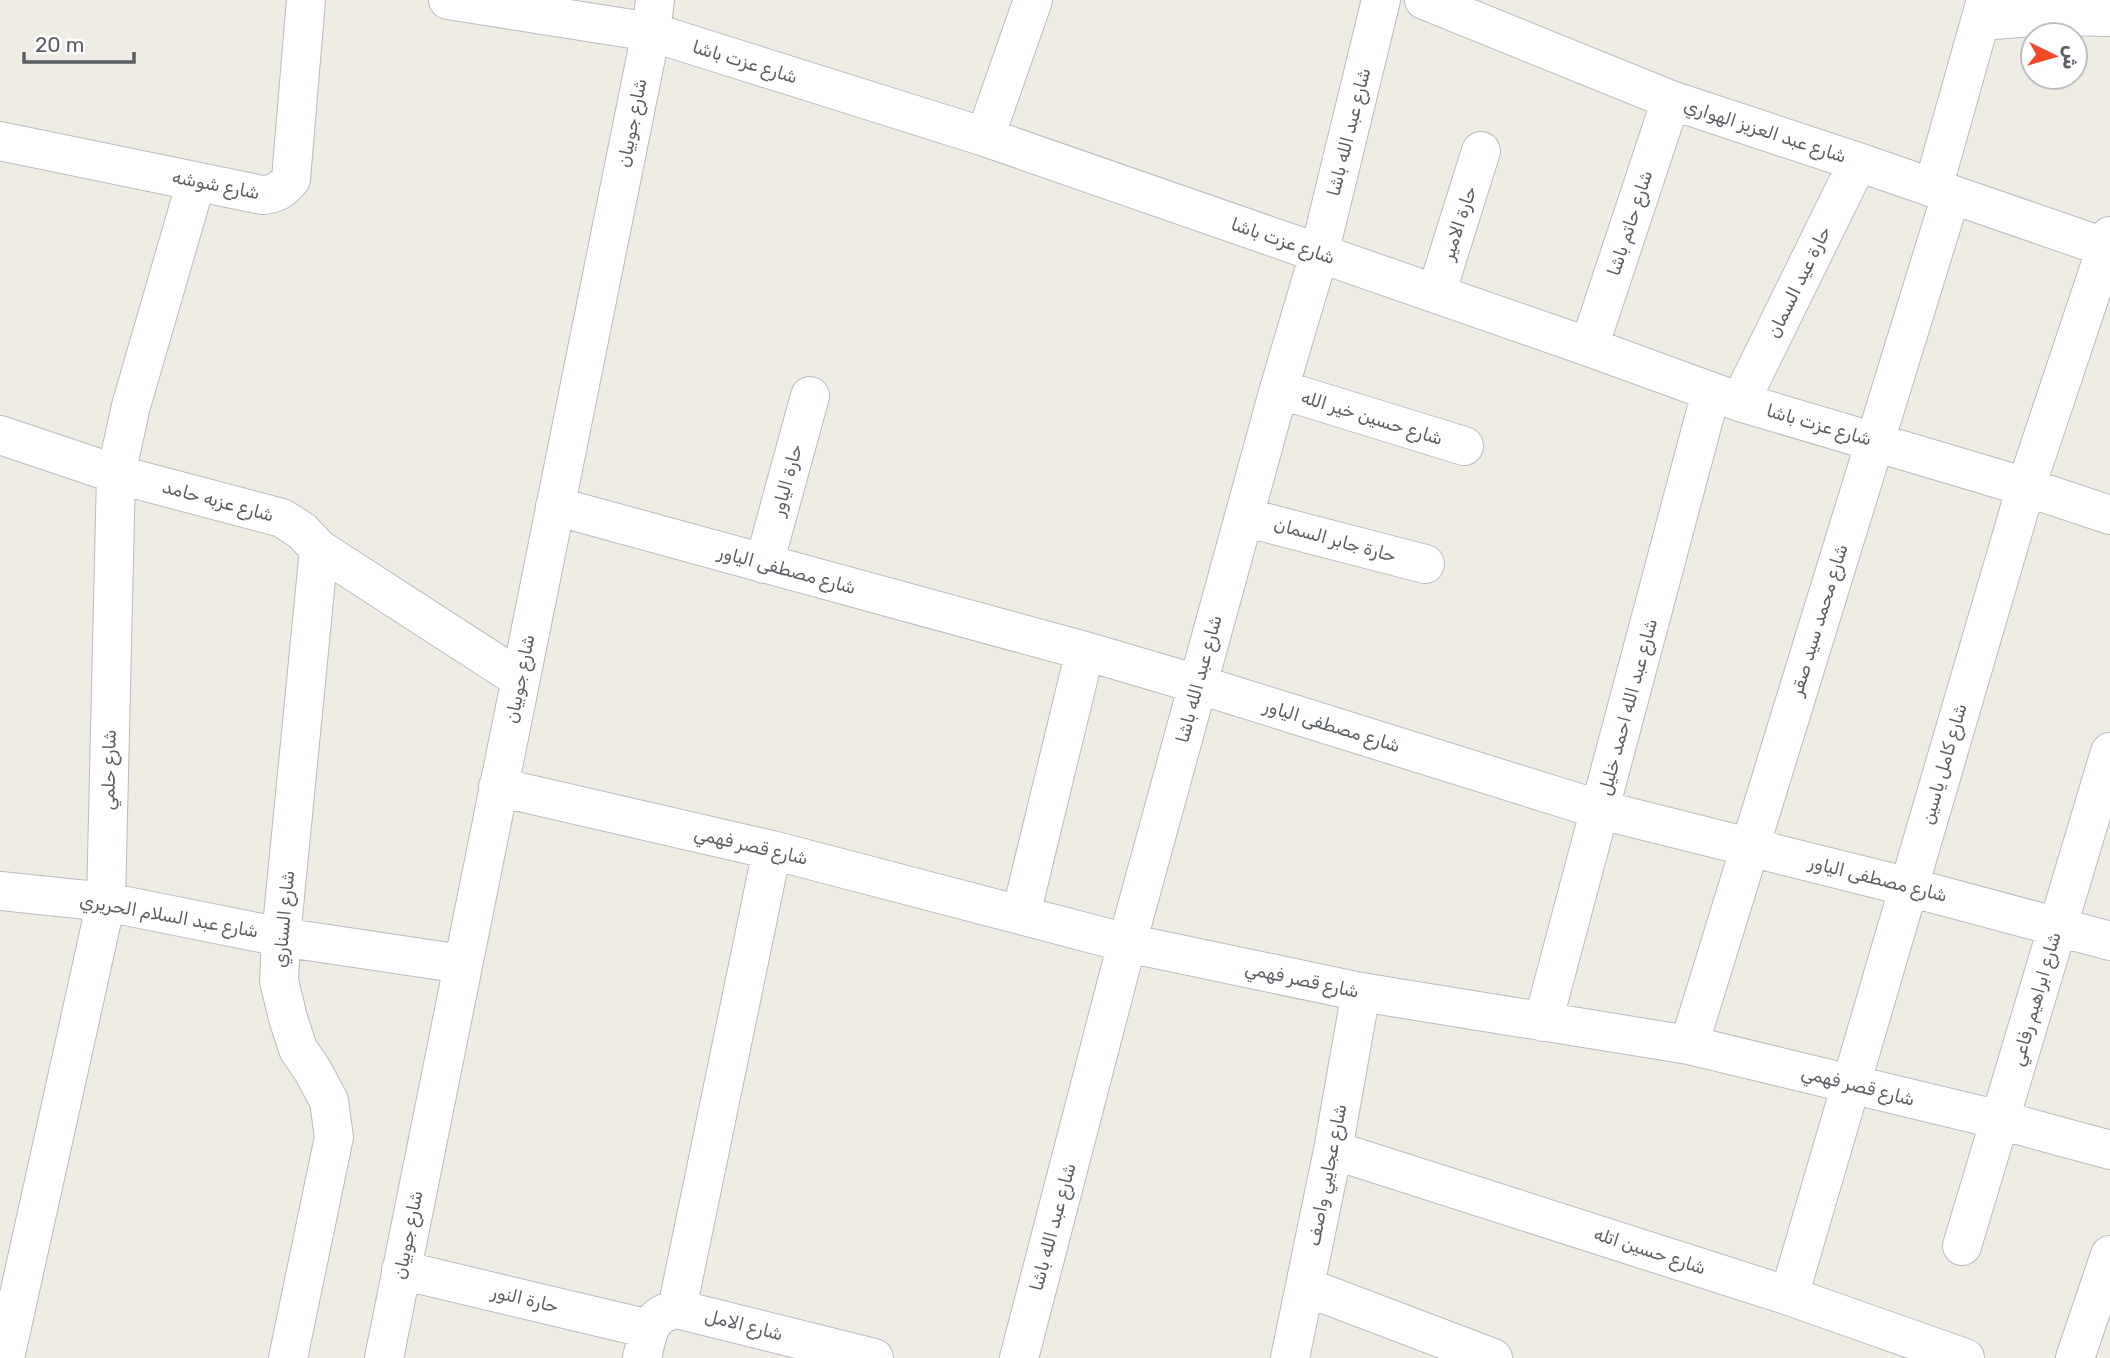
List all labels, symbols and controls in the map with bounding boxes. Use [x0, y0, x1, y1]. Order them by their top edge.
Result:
scale bar [24, 21, 135, 65]
north arrow [2019, 21, 2089, 91]
text: 20 m [35, 32, 84, 57]
street label: شارع عزت باشا [690, 36, 800, 89]
text: ش [2058, 44, 2083, 70]
street label: شارع عبد الله باشا [1322, 66, 1377, 199]
street label: شارع جوبيان [613, 77, 652, 170]
street label: شارع عبد العزيز الهواري [1681, 94, 1849, 169]
street label: شارع شوشه [170, 166, 262, 205]
street label: شارع حاتم باشا [1603, 168, 1658, 279]
street label: حارة الامير [1436, 183, 1481, 264]
street label: شارع عزت باشا [1228, 213, 1338, 270]
street label: حارة عيد السمان [1762, 222, 1836, 342]
street label: شارع حسين خير الله [1298, 386, 1445, 451]
street label: شارع عزت باشا [1764, 399, 1874, 451]
street label: حارة الياور [767, 442, 807, 519]
street label: شارع عزبه حامد [159, 476, 276, 527]
street label: حارة جابر السمان [1272, 513, 1398, 567]
street label: شارع مصطفى الياور [714, 541, 858, 600]
street label: شارع محمد سيد صقر [1785, 541, 1854, 700]
street label: شارع عبد الله باشا [1171, 613, 1228, 746]
street label: شارع عبد الله احمد خليل [1594, 616, 1663, 798]
street label: شارع جوبيان [501, 633, 540, 726]
street label: شارع مصطفى الياور [1260, 694, 1403, 758]
street label: شارع كامل ياسين [1916, 701, 1973, 827]
street label: شارع حلمي [97, 729, 123, 811]
street label: شارع قصر فهمي [692, 822, 810, 872]
street label: شارع مصطفى الياور [1805, 851, 1949, 908]
street label: شارع السناري [269, 869, 300, 969]
street label: شارع عبد السلام الحريري [78, 889, 260, 944]
street label: شارع ابراهيم رفاعي [2006, 929, 2068, 1069]
street label: شارع قصر فهمي [1243, 957, 1361, 1005]
street label: شارع قصر فهمي [1799, 1061, 1917, 1113]
street label: شارع عجايبي واصف [1302, 1102, 1354, 1248]
street label: شارع عبد الله باشا [1025, 1161, 1082, 1294]
street label: شارع جوبيان [389, 1189, 428, 1282]
street label: شارع حسين اتله [1591, 1223, 1709, 1280]
street label: حارة النور [488, 1280, 561, 1317]
street label: شارع الامل [702, 1305, 785, 1346]

